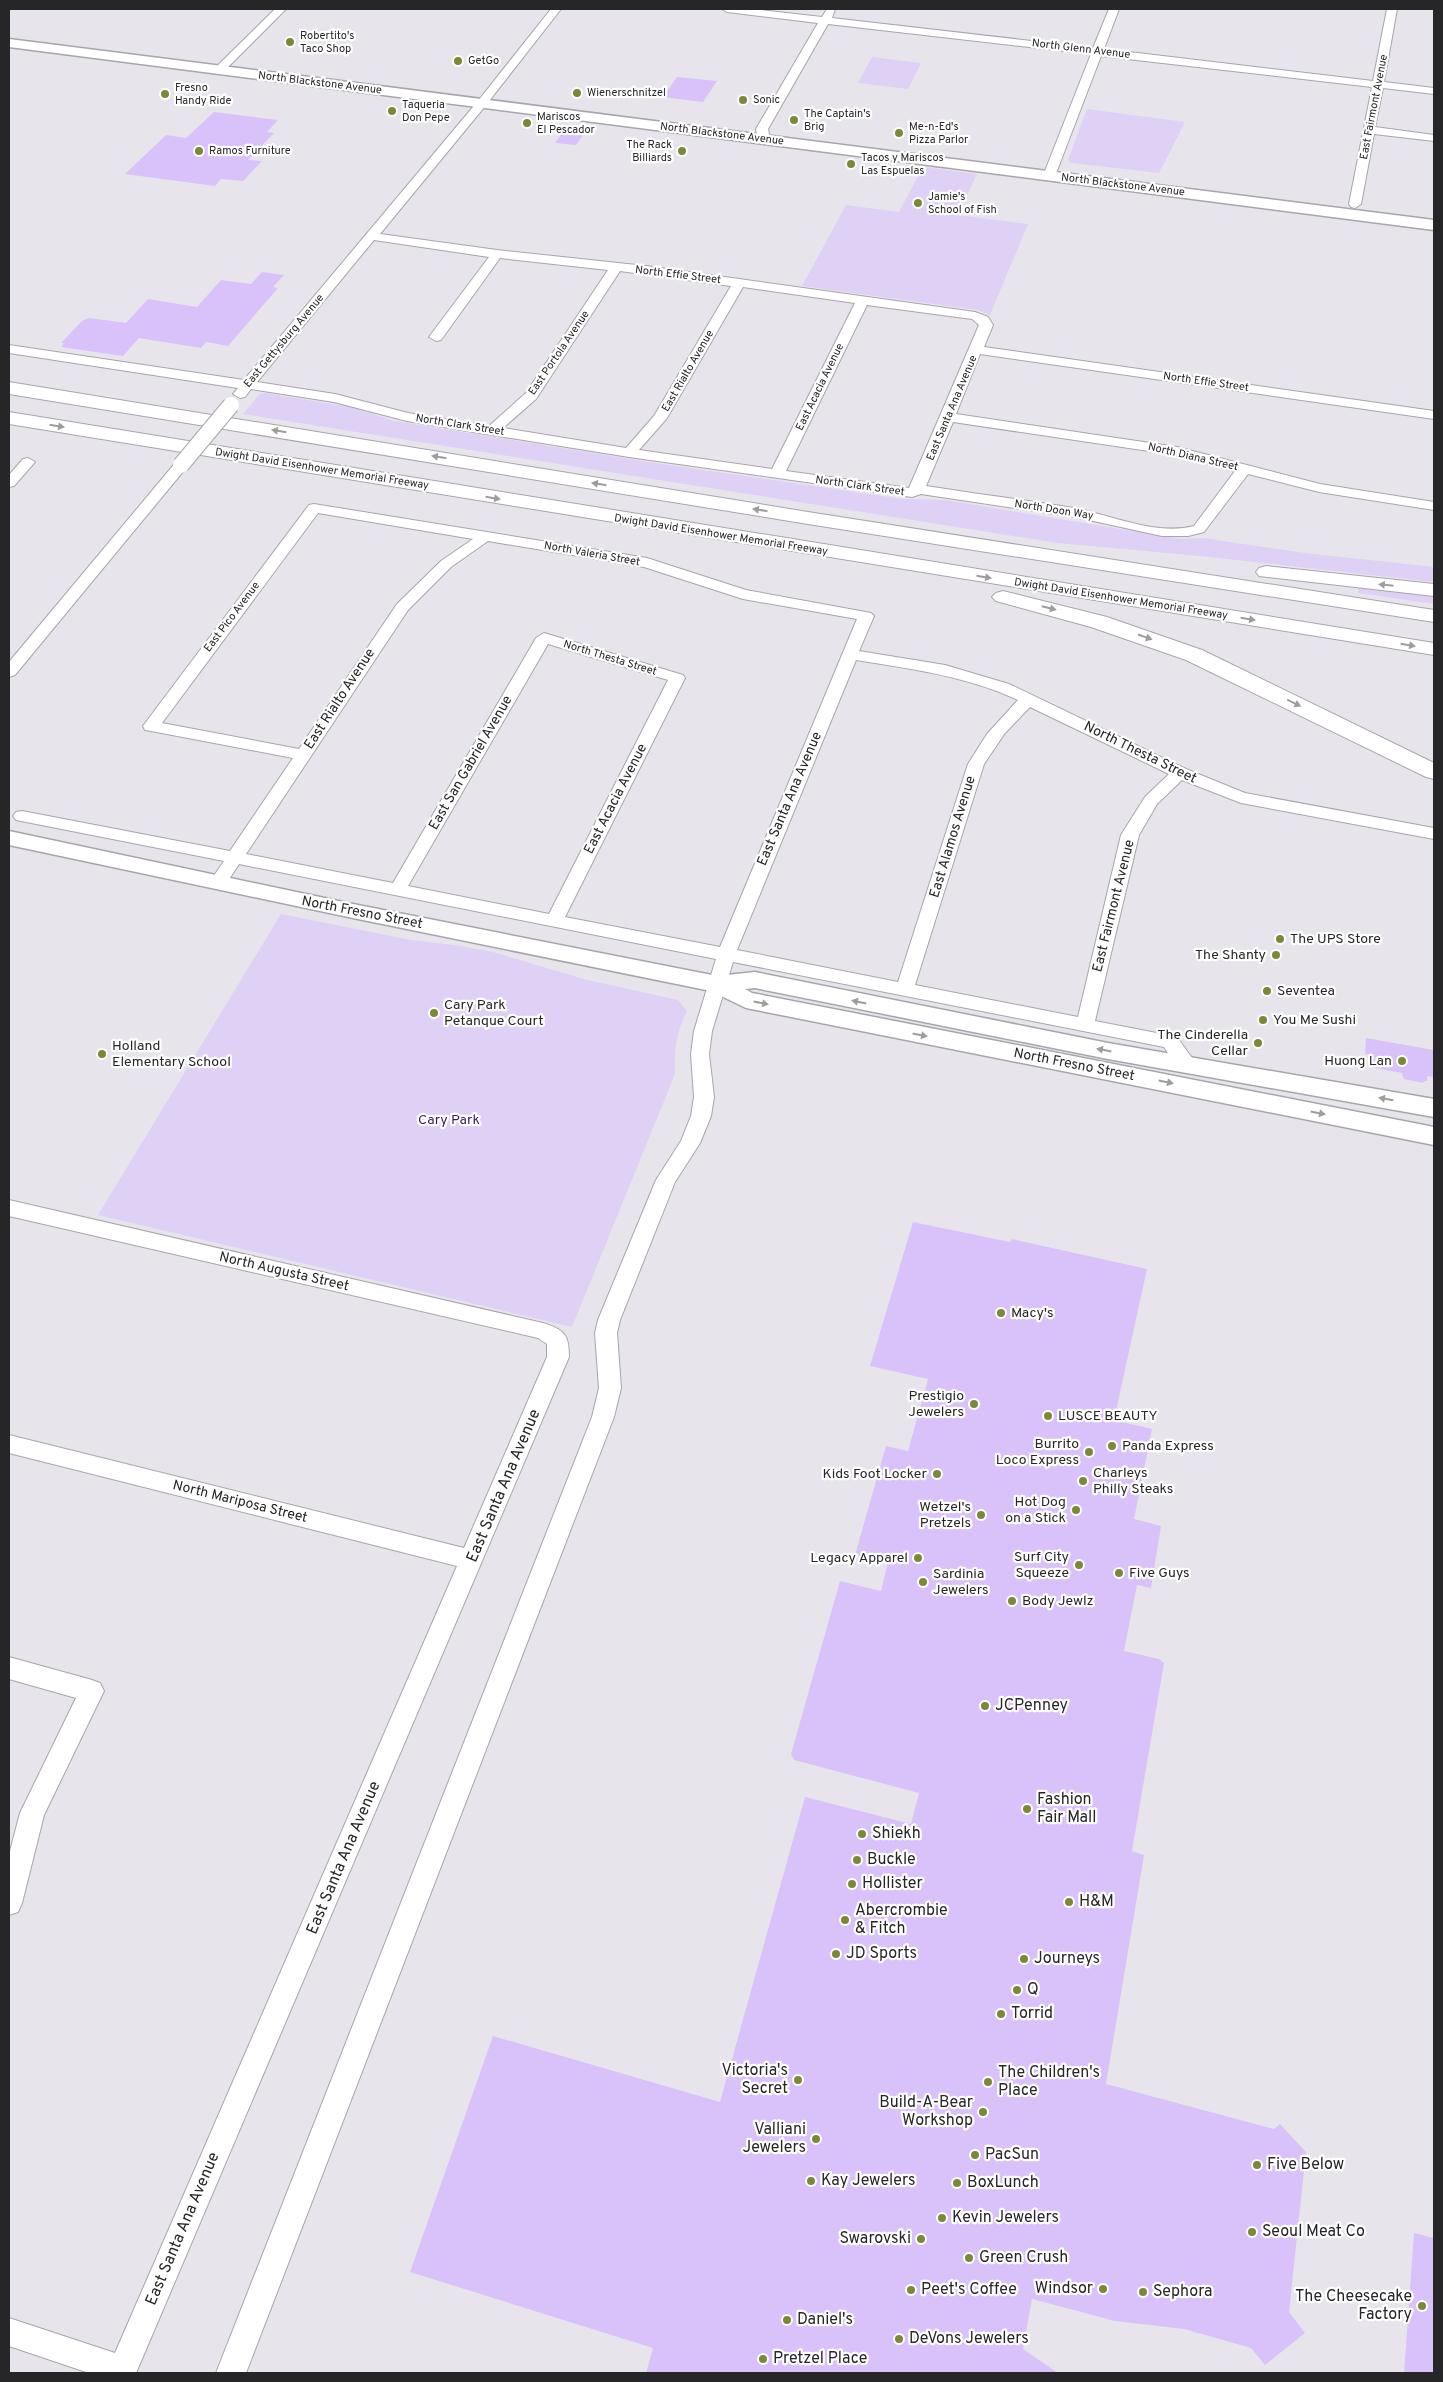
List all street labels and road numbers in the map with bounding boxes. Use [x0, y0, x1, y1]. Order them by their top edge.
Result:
street label: North Glenn Avenue [1031, 36, 1131, 62]
street label: East Fairmont Avenue [1357, 53, 1391, 161]
street label: North Blackstone Avenue [257, 68, 383, 98]
street label: North Blackstone Avenue [659, 119, 785, 149]
street label: North Blackstone Avenue [1060, 170, 1186, 200]
street label: North Effie Street [634, 263, 722, 287]
street label: East Gettysburg Avenue [241, 291, 327, 391]
street label: East Portola Avenue [525, 308, 593, 398]
street label: East Rialto Avenue [659, 328, 717, 414]
street label: East Acacia Avenue [793, 341, 847, 433]
street label: East Santa Ana Avenue [923, 353, 981, 463]
street label: North Effie Street [1162, 369, 1250, 395]
street label: North Clark Street [414, 411, 506, 439]
street label: North Diana Street [1147, 440, 1239, 474]
street label: Dwight David Eisenhower Memorial Freeway [214, 445, 430, 493]
street label: North Clark Street [815, 473, 905, 499]
street label: North Doon Way [1013, 497, 1095, 523]
street label: Dwight David Eisenhower Memorial Freeway [613, 511, 829, 559]
street label: North Valeria Street [543, 539, 641, 569]
street label: Dwight David Eisenhower Memorial Freeway [1013, 575, 1229, 623]
street label: East Pico Avenue [201, 579, 263, 655]
street label: North Thesta Street [562, 637, 658, 679]
street label: East Rialto Avenue [301, 645, 379, 753]
street label: East San Gabriel Avenue [426, 693, 516, 833]
street label: North Thesta Street [1081, 718, 1199, 788]
street label: East Santa Ana Avenue [754, 729, 826, 869]
street label: East Acacia Avenue [581, 741, 651, 857]
street label: East Alamos Avenue [926, 774, 980, 900]
street label: East Fairmont Avenue [1089, 838, 1139, 974]
street label: North Fresno Street [300, 893, 424, 933]
street label: North Fresno Street [1012, 1045, 1136, 1085]
street label: North Augusta Street [217, 1249, 351, 1295]
street label: East Santa Ana Avenue [463, 1406, 545, 1566]
street label: North Mariposa Street [171, 1477, 309, 1527]
street label: East Santa Ana Avenue [303, 1778, 385, 1938]
street label: East Santa Ana Avenue [142, 2149, 224, 2309]

